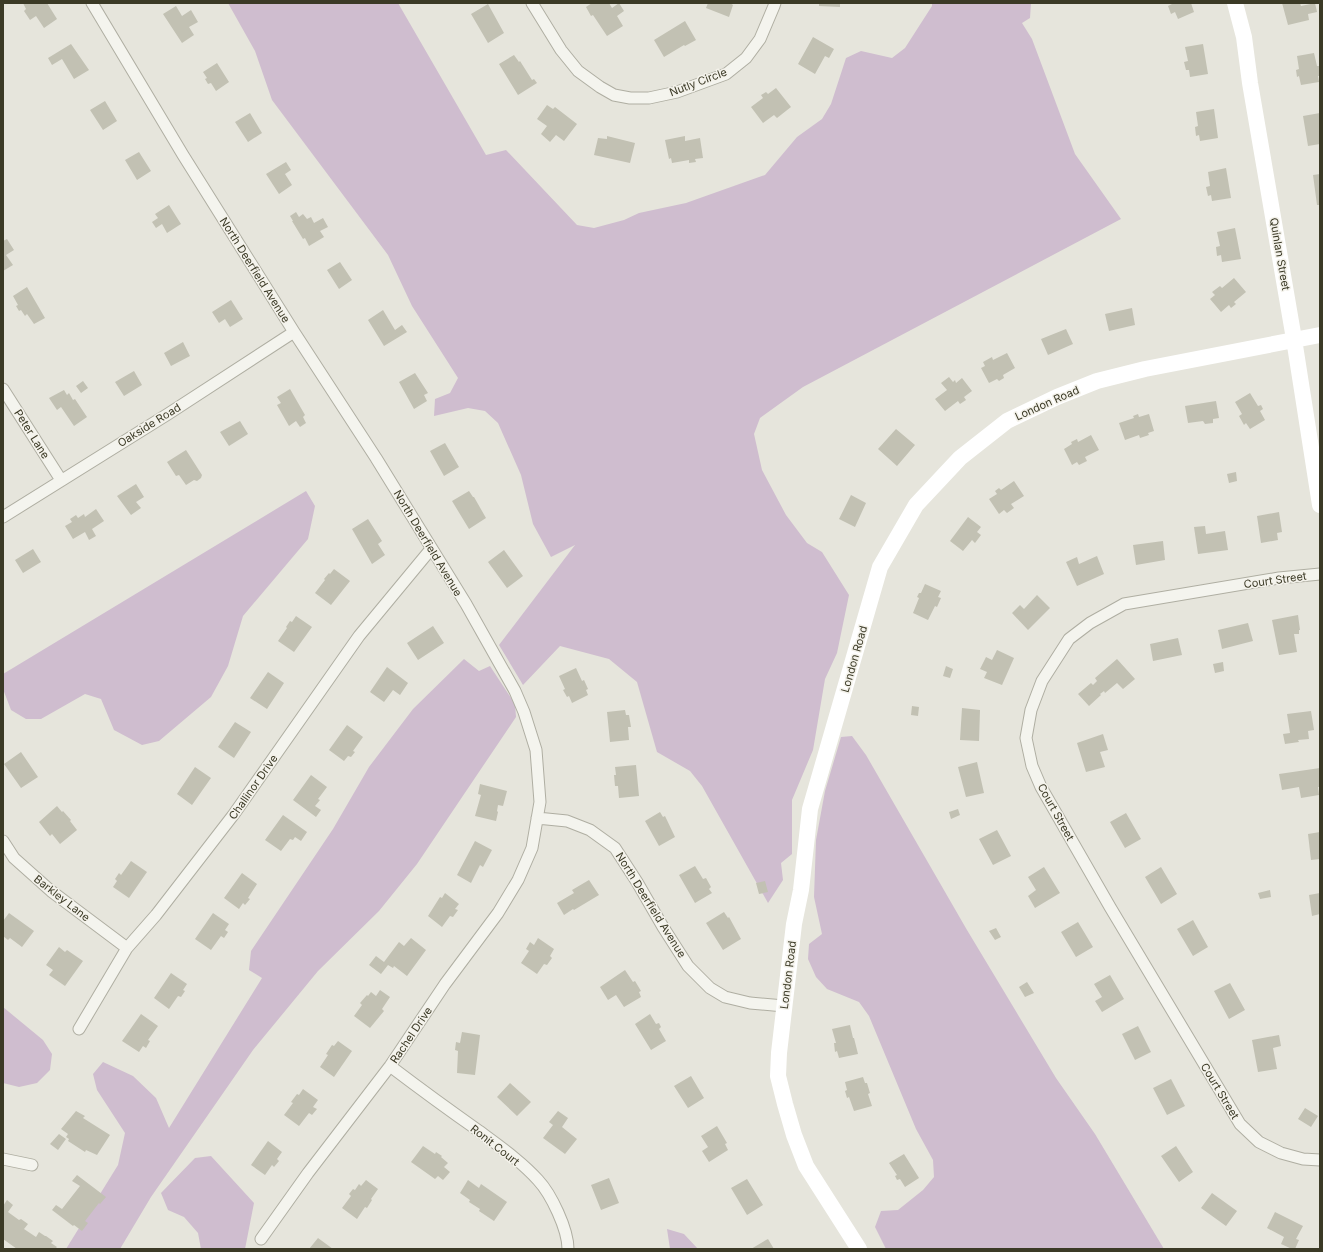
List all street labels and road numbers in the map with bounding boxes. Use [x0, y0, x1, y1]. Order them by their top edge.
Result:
street label: Nutly Circle [667, 65, 729, 99]
street label: North Deerfield Avenue [217, 215, 293, 325]
street label: Quinlan Street [1267, 217, 1293, 292]
street label: London Road [1013, 383, 1081, 423]
street label: Oakside Road [115, 400, 183, 450]
street label: Peter Lane [11, 407, 53, 461]
street label: North Deerfield Avenue [391, 487, 465, 599]
street label: Court Street [1243, 569, 1308, 591]
street label: London Road [838, 624, 870, 694]
street label: Challinor Drive [225, 752, 281, 822]
street label: Court Street [1035, 781, 1078, 843]
street label: North Deerfield Avenue [613, 850, 689, 960]
street label: Barkley Lane [31, 872, 93, 924]
street label: London Road [777, 940, 799, 1010]
street label: Rachel Drive [387, 1004, 435, 1066]
street label: Court Street [1198, 1060, 1242, 1122]
street label: Ronit Court [468, 1121, 523, 1169]

